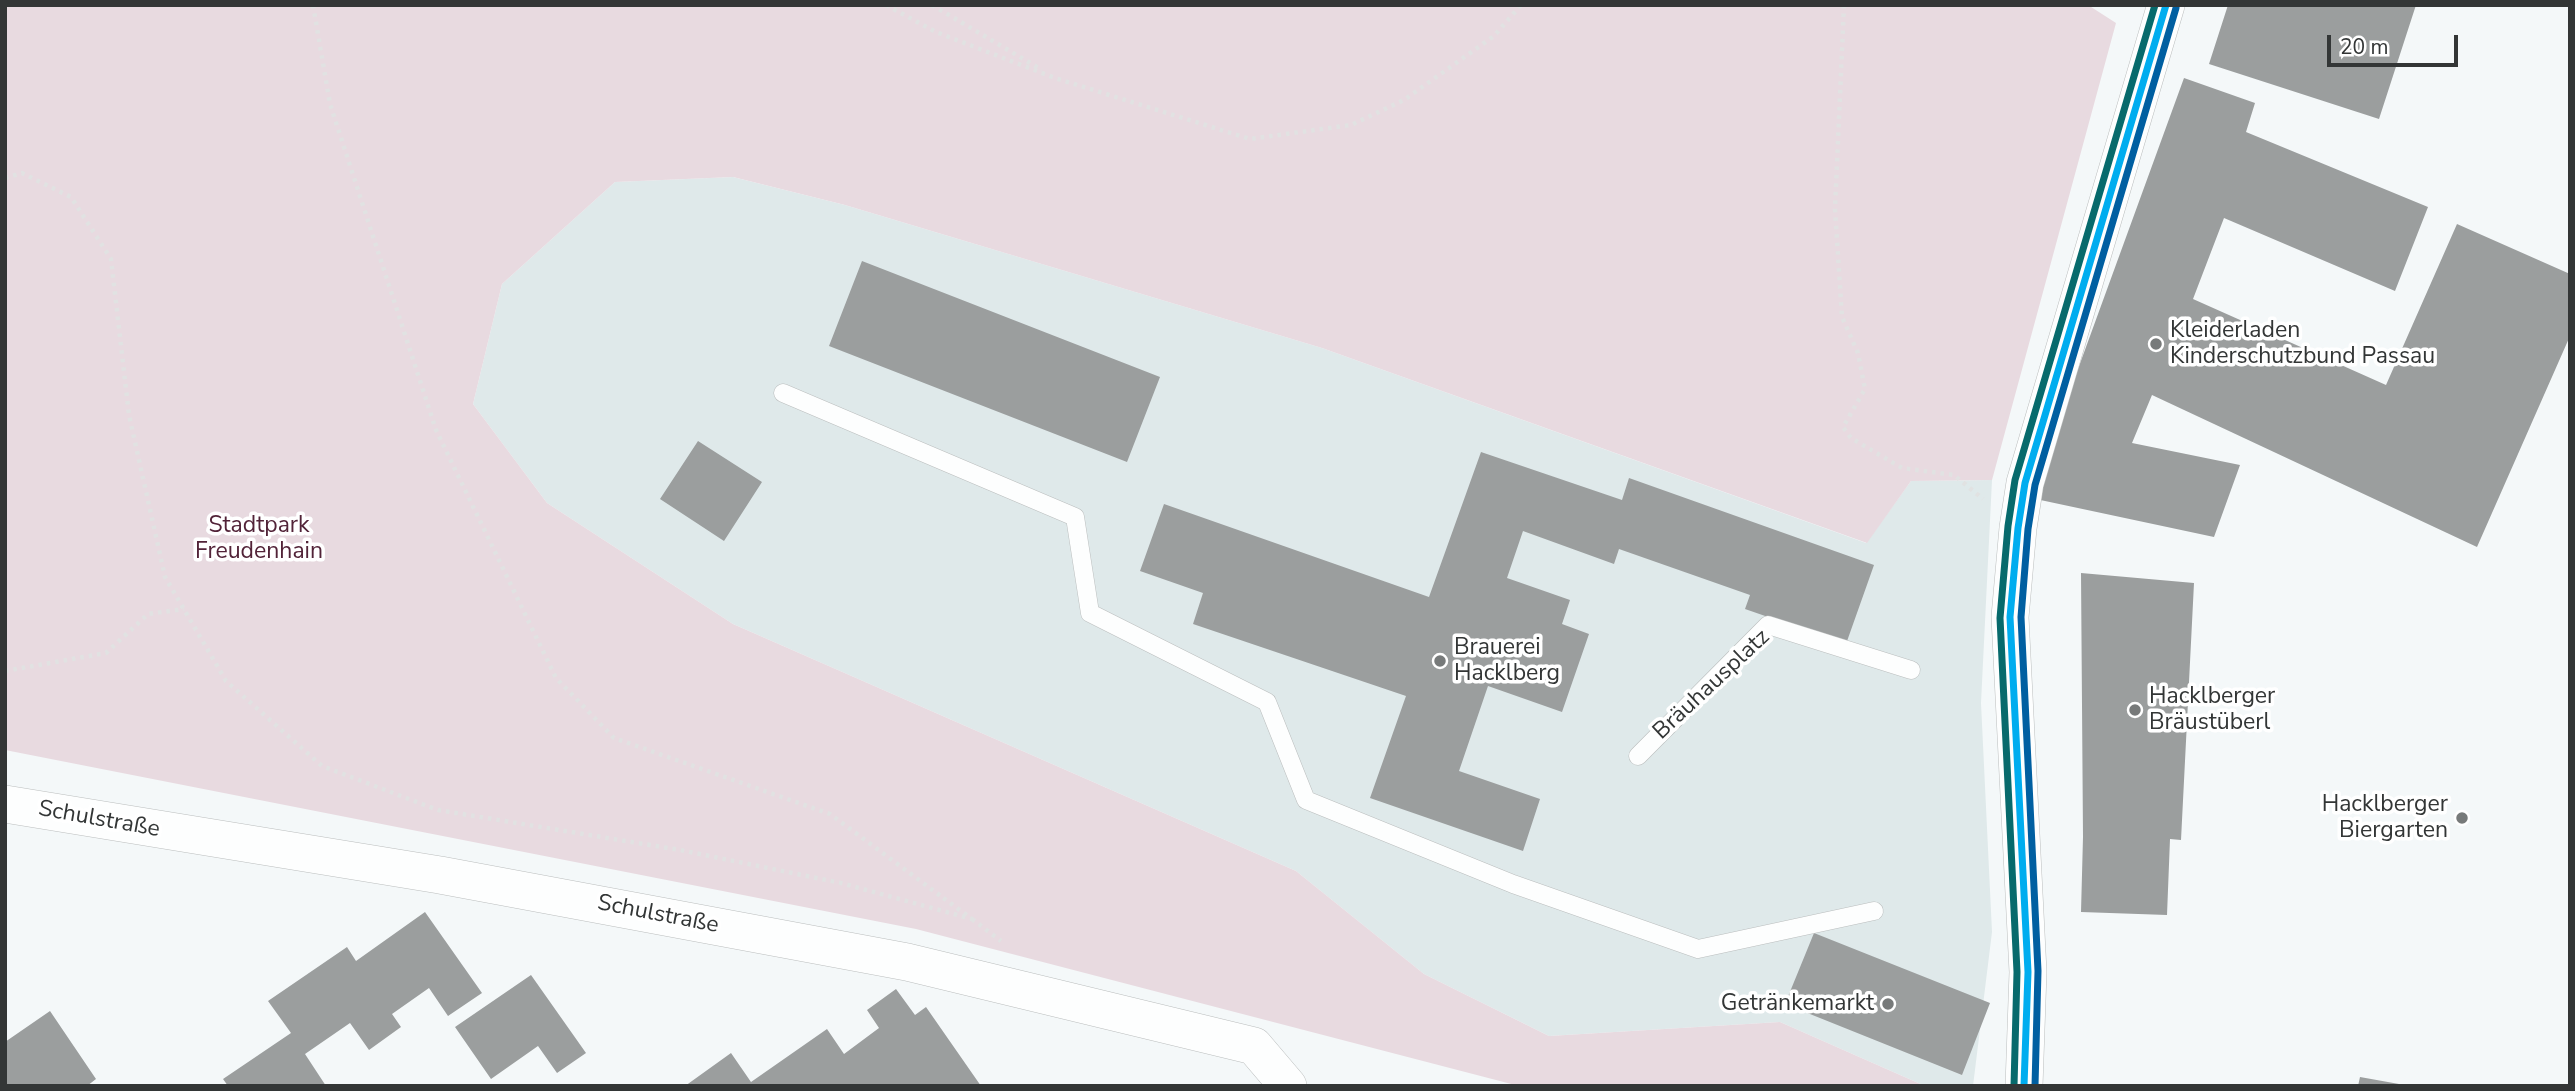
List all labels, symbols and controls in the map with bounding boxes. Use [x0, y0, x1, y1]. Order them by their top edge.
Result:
scale bar [2330, 21, 2461, 65]
text: 20 m [2340, 33, 2389, 61]
place label: Kleiderladen Kinderschutzbund Passau [2170, 317, 2435, 371]
marker: Kleiderladen Kinderschutzbund Passau [2148, 336, 2164, 352]
park label: Stadtpark Freudenhain [195, 512, 323, 566]
street label: Bräuhausplatz [1648, 624, 1776, 746]
place label: Brauerei Hacklberg [1454, 634, 1560, 688]
marker: Brauerei Hacklberg [1432, 653, 1448, 669]
place label: Hacklberger Bräustüberl [2149, 683, 2275, 737]
marker: Hacklberger Bräustüberl [2127, 702, 2143, 718]
place label: Hacklberger Biergarten [2322, 791, 2448, 845]
street label: Schulstraße [36, 796, 162, 844]
marker: Hacklberger Biergarten [2454, 810, 2470, 826]
street label: Schulstraße [595, 890, 721, 940]
place label: Getränkemarkt [1721, 990, 1874, 1018]
marker: Getränkemarkt [1880, 996, 1896, 1012]

